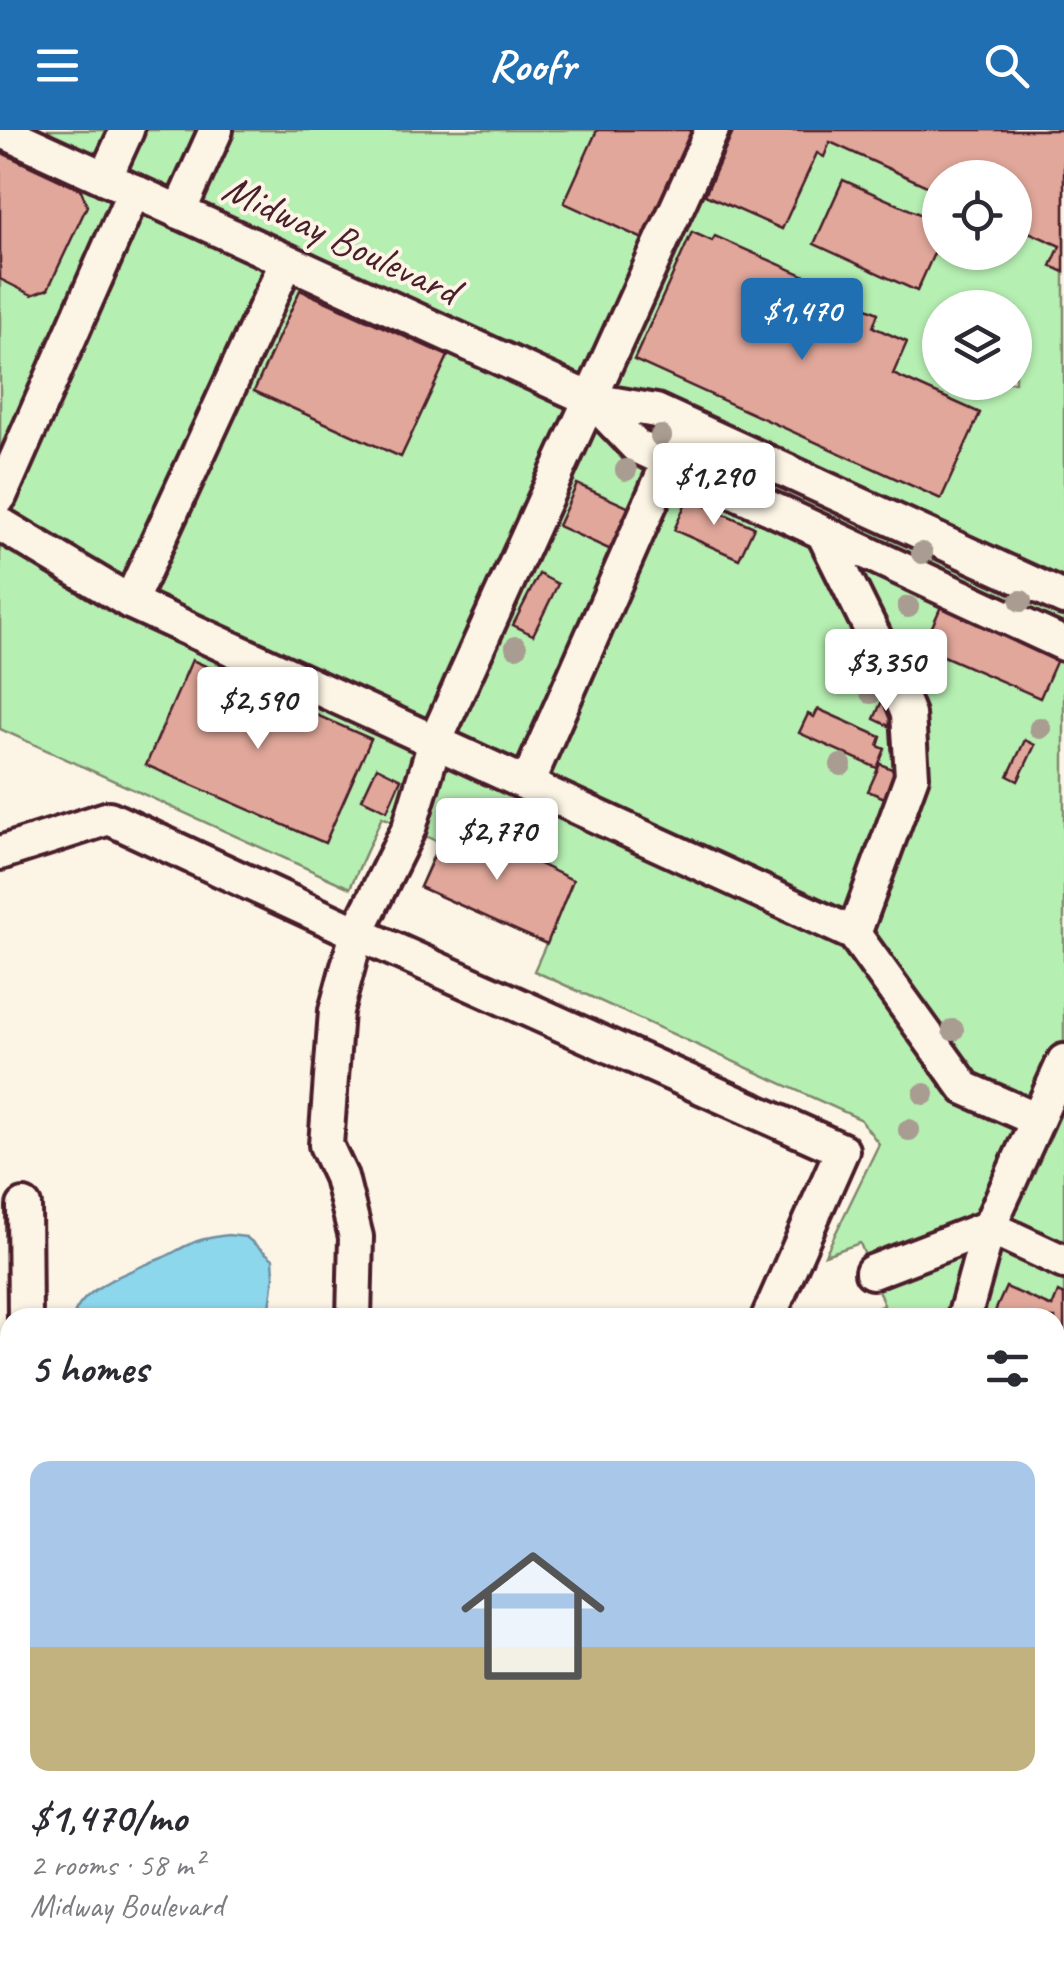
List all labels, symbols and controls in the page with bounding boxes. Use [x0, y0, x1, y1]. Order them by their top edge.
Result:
text: Roofr [489, 37, 575, 94]
icon: menu [30, 38, 85, 93]
icon: search [979, 38, 1034, 93]
map controls [922, 160, 1032, 400]
button: locate [922, 160, 1032, 270]
street label: Midway Boulevard [215, 161, 473, 319]
pin: $1,470 [721, 278, 883, 363]
text: $1,470 [763, 290, 841, 331]
button: layers [922, 290, 1032, 400]
pin: $1,290 [633, 443, 795, 528]
text: $1,290 [675, 455, 753, 496]
pin: $3,350 [805, 629, 967, 714]
text: $3,350 [847, 641, 925, 682]
pin: $2,590 [177, 667, 339, 752]
text: $2,590 [219, 679, 297, 720]
pin: $2,770 [416, 798, 578, 883]
text: $2,770 [458, 810, 536, 851]
icon: filters [980, 1341, 1035, 1396]
text: 5 homes [30, 1342, 148, 1395]
icon: home [443, 1526, 623, 1706]
text: $1,470/mo [30, 1791, 186, 1844]
text: 2 rooms · 58 m² [30, 1844, 203, 1885]
text: Midway Boulevard [30, 1885, 224, 1926]

